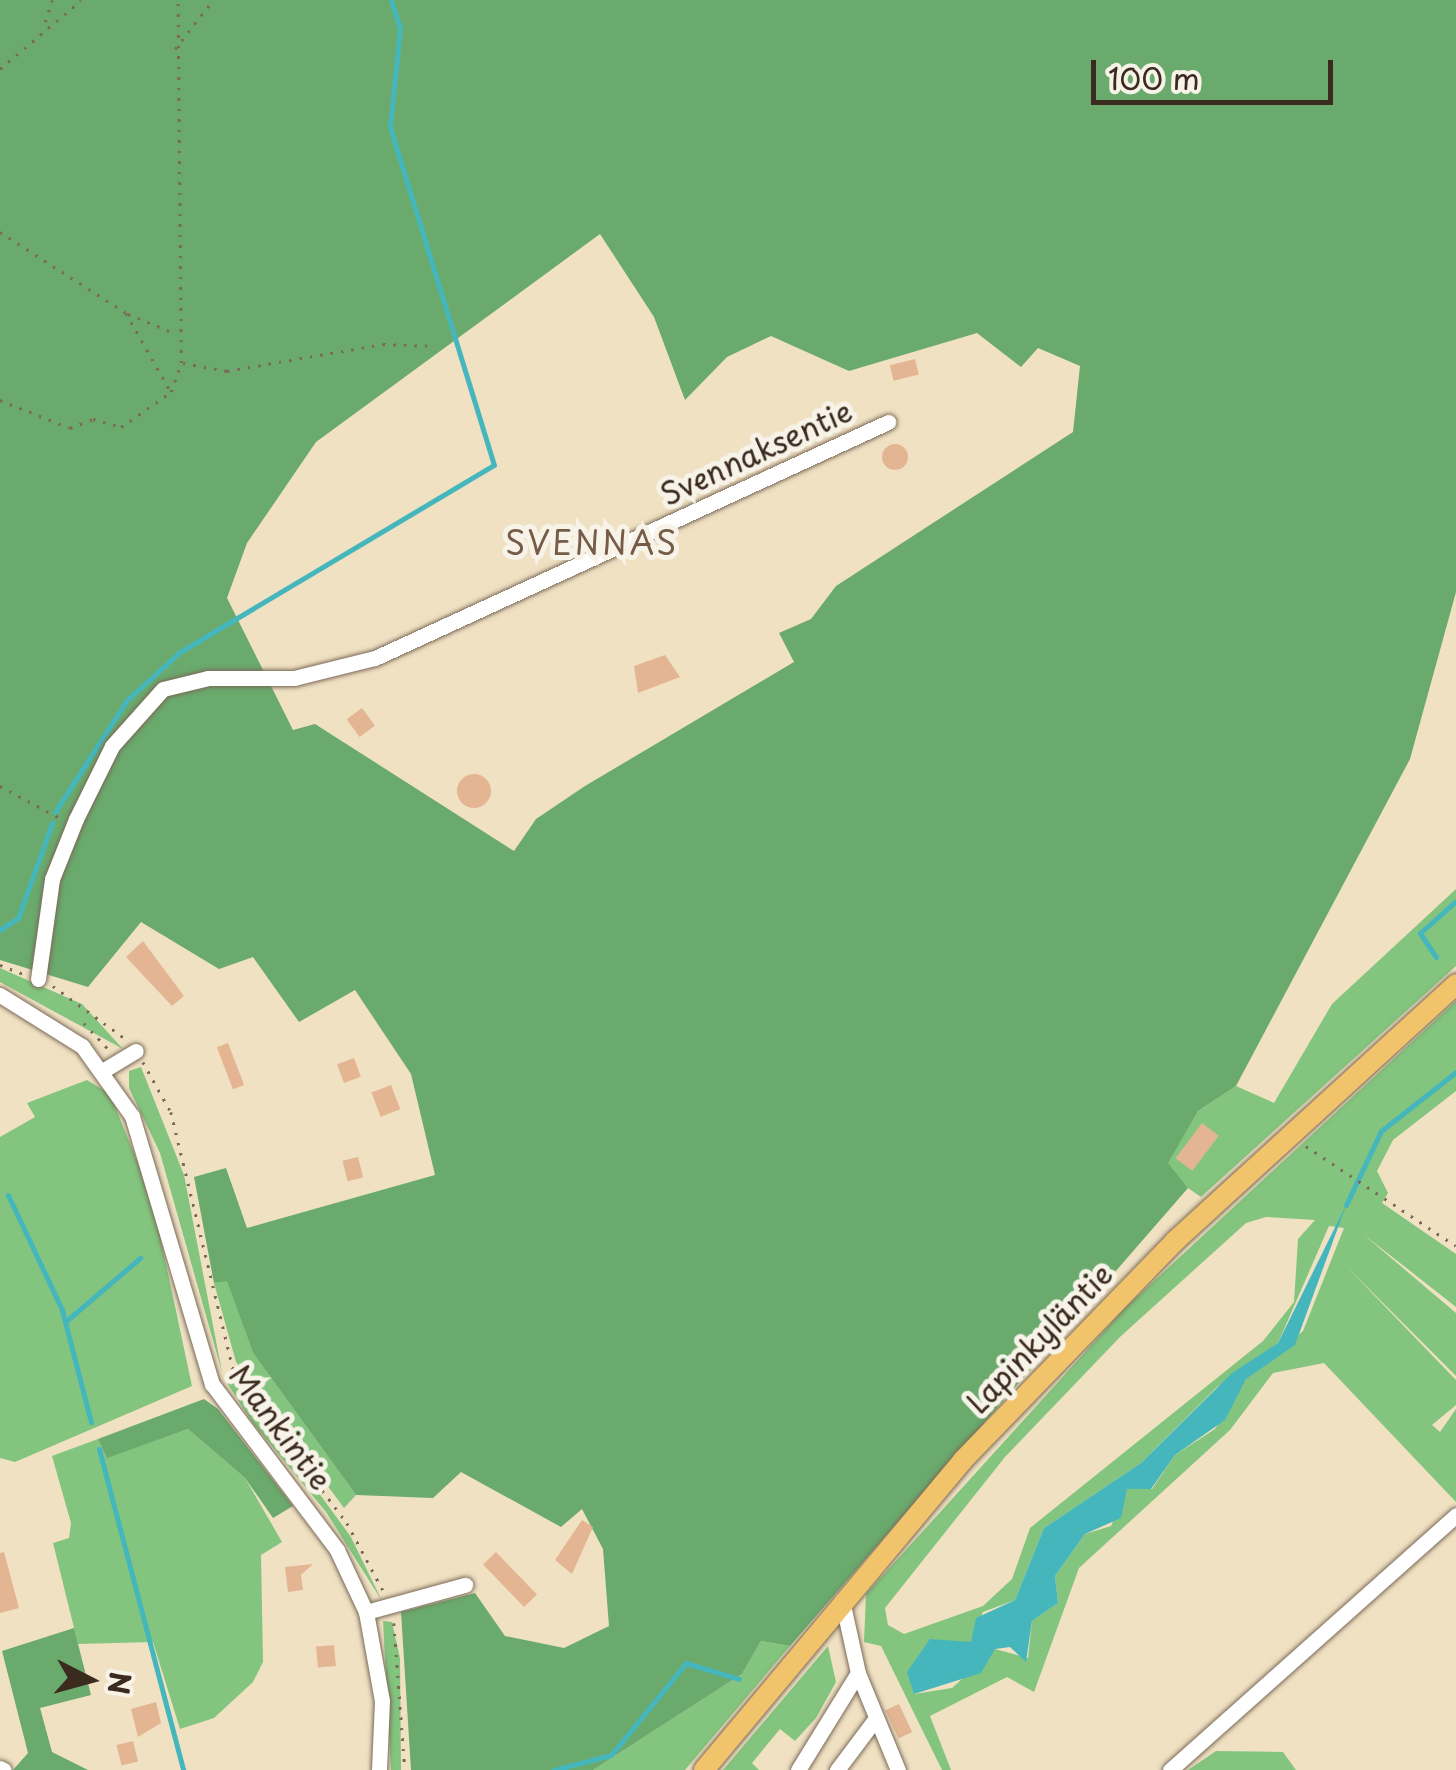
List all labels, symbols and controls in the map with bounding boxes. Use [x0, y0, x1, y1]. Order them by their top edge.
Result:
scale bar [1096, 40, 1338, 102]
text: 100 m [1108, 55, 1200, 100]
street label: Svennaksentie [655, 392, 857, 512]
district label: SVENNAS [505, 523, 679, 561]
street label: Lapinkyläntie [959, 1256, 1119, 1420]
street label: Mankintie [222, 1357, 340, 1497]
north arrow [40, 1630, 140, 1730]
text: N [98, 1670, 143, 1696]

